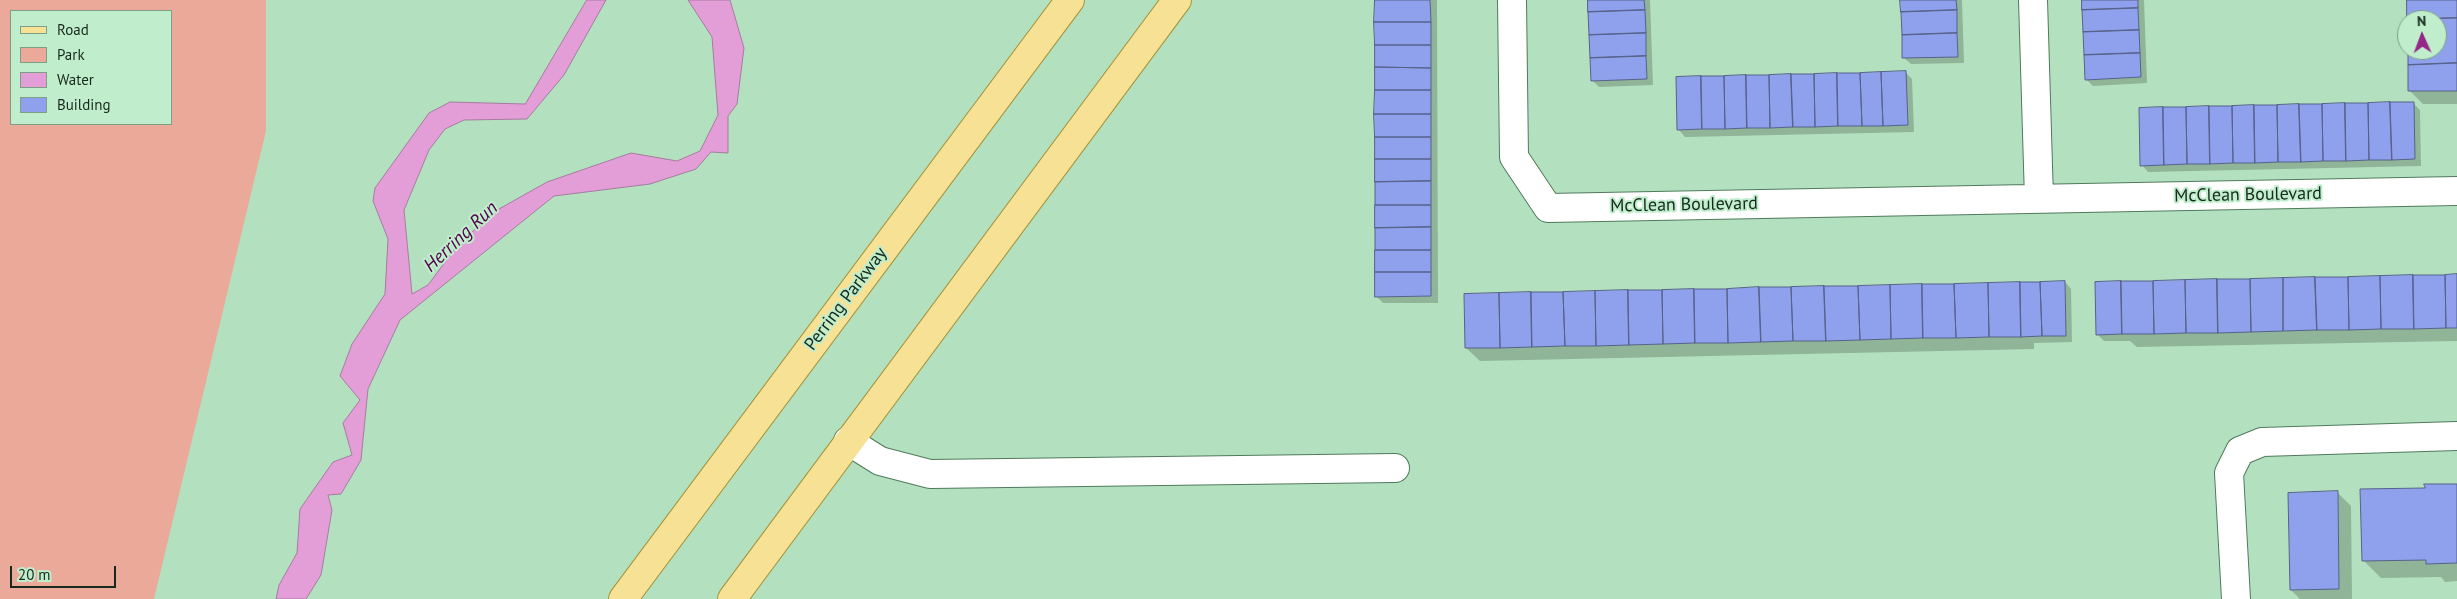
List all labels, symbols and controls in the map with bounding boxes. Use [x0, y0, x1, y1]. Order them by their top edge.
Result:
legend [10, 10, 172, 125]
north arrow [2397, 10, 2447, 60]
text: N [2417, 12, 2426, 30]
text: Road [57, 20, 89, 39]
text: Park [57, 45, 85, 64]
text: Water [57, 70, 94, 89]
text: Building [57, 95, 111, 114]
street label: McClean Boulevard [2174, 183, 2322, 207]
street label: McClean Boulevard [1610, 193, 1758, 217]
water label: Herring Run [419, 197, 503, 277]
street label: Perring Parkway [800, 243, 892, 355]
scale bar [12, 556, 119, 588]
text: 20 m [18, 565, 51, 584]

